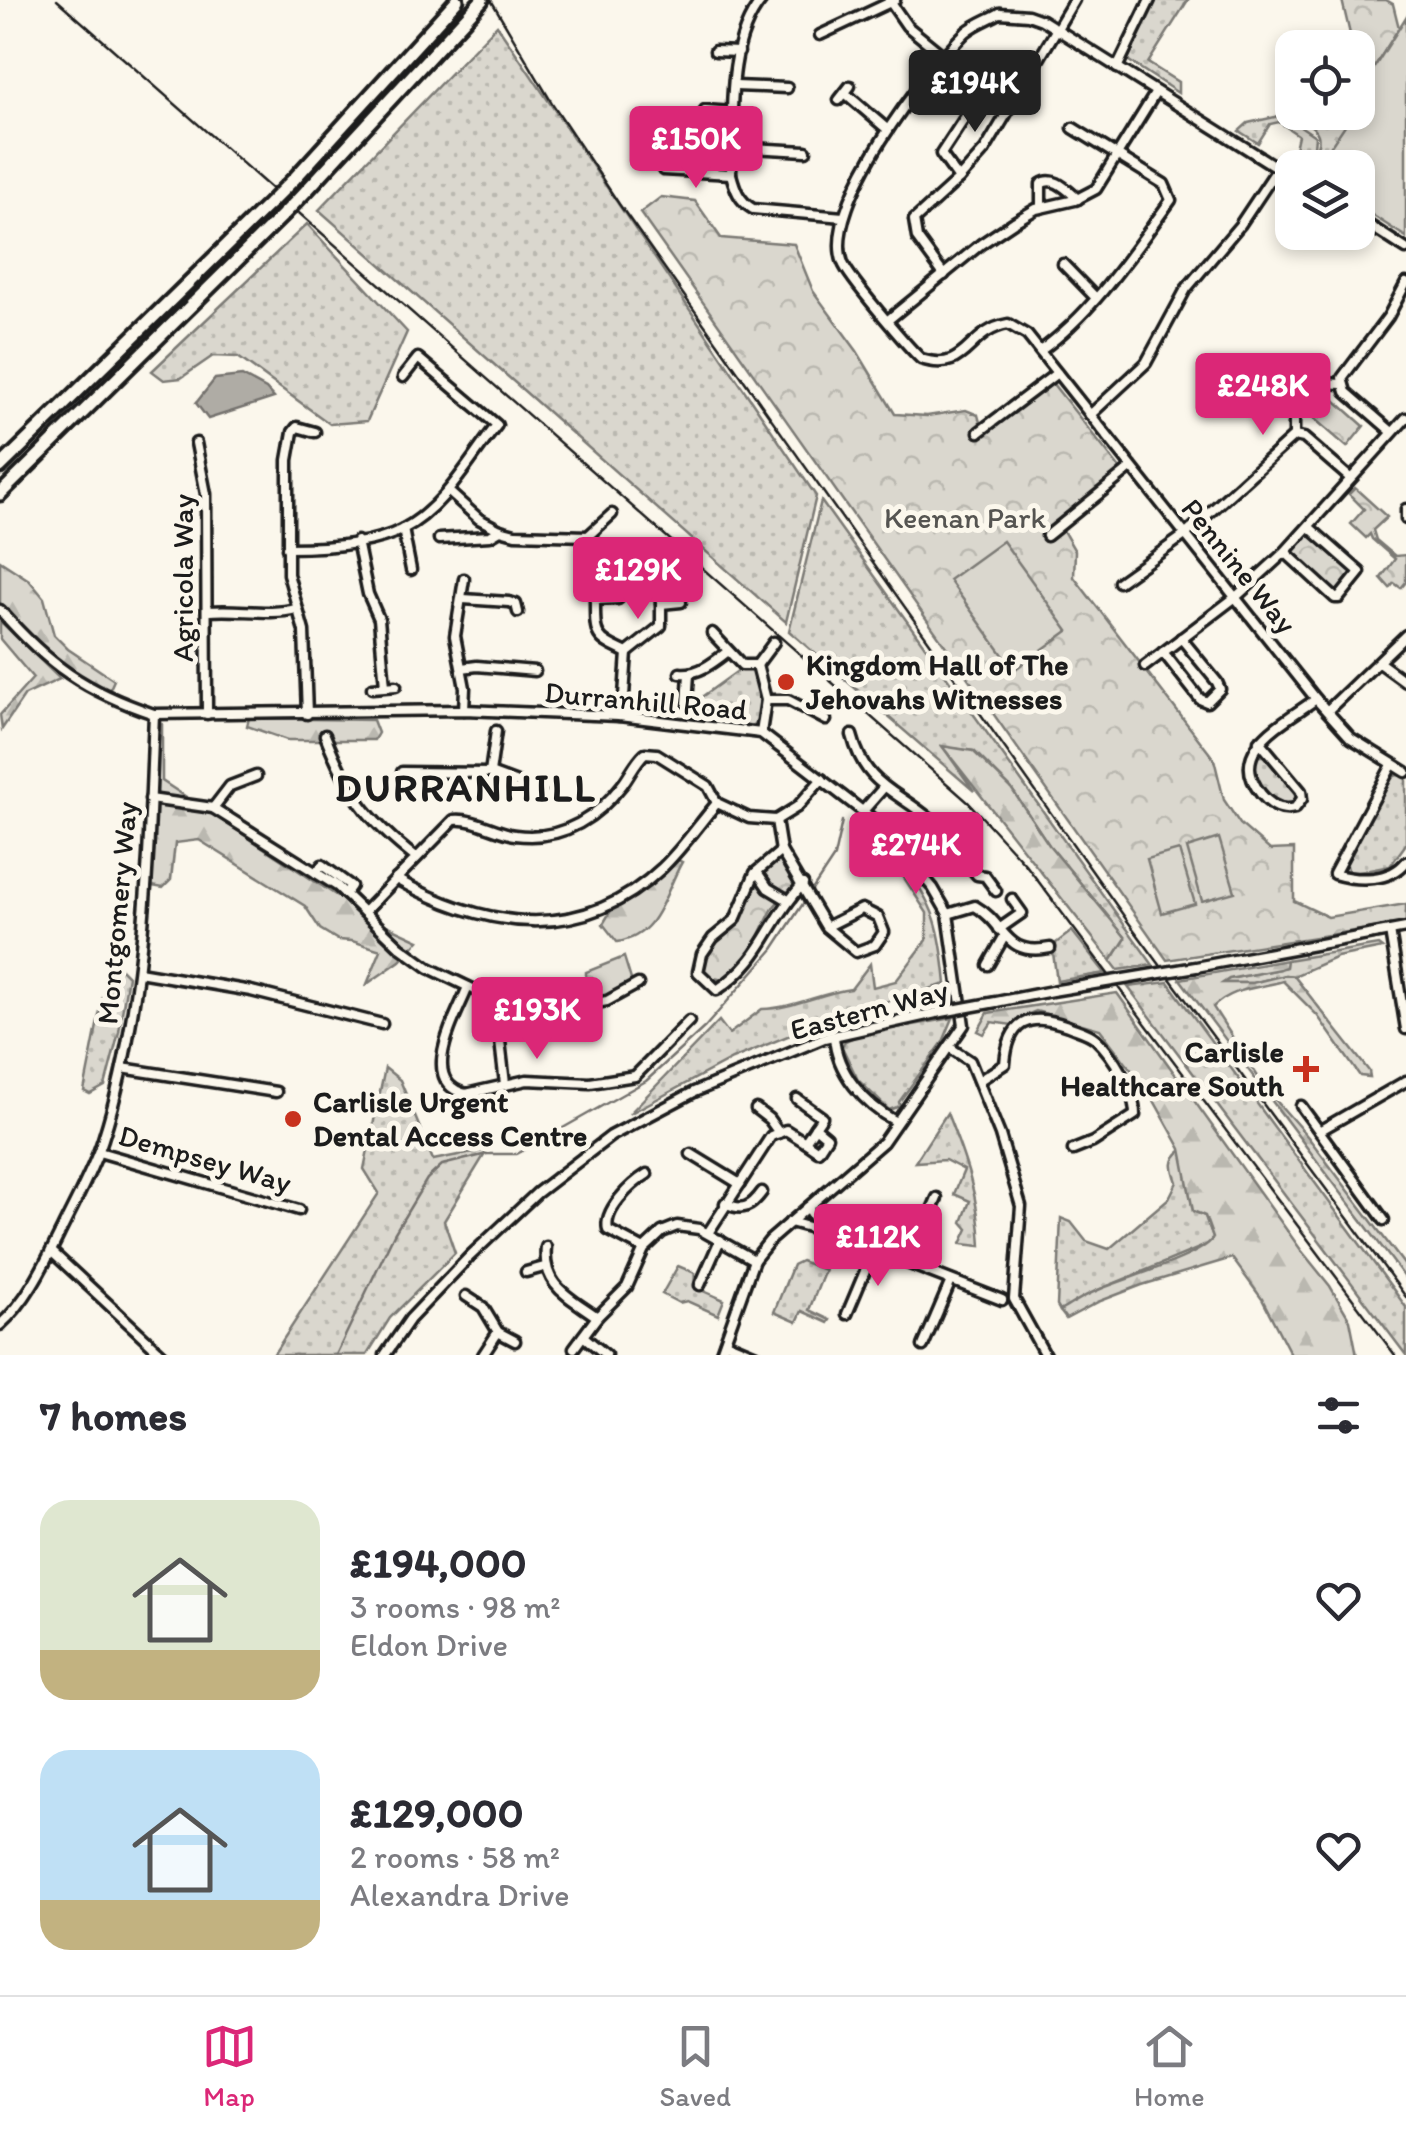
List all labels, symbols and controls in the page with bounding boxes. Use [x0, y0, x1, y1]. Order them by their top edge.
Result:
map controls [1275, 30, 1375, 250]
button: locate [1275, 30, 1375, 130]
pin: £194K [905, 50, 1045, 135]
text: £194K [931, 63, 1019, 101]
pin: £150K [626, 106, 766, 191]
text: £150K [652, 119, 740, 157]
button: layers [1275, 150, 1375, 250]
pin: £248K [1193, 353, 1333, 438]
text: £248K [1217, 366, 1309, 404]
street label: Pennine Way [1174, 491, 1305, 641]
street label: Agricola Way [164, 494, 201, 662]
park label: Keenan Park [884, 499, 1047, 536]
pin: £129K [568, 537, 708, 622]
text: £129K [595, 550, 681, 588]
place label: Kingdom Hall of The Jehovahs Witnesses [805, 646, 1068, 717]
marker: Kingdom Hall of The Jehovahs Witnesses [775, 671, 797, 693]
street label: Durranhill Road [543, 673, 749, 728]
district label: DURRANHILL [335, 763, 597, 811]
street label: Montgomery Way [88, 800, 145, 1026]
pin: £274K [846, 812, 986, 897]
text: £274K [871, 825, 961, 863]
street label: Eastern Way [786, 971, 952, 1048]
pin: £193K [467, 977, 607, 1062]
text: £193K [494, 990, 580, 1028]
place label: Carlisle Healthcare South [1060, 1033, 1285, 1104]
marker: Carlisle Healthcare South [1293, 1056, 1319, 1082]
place label: Carlisle Urgent Dental Access Centre [313, 1083, 587, 1154]
marker: Carlisle Urgent Dental Access Centre [282, 1108, 304, 1130]
street label: Dempsey Way [114, 1116, 296, 1201]
pin: £112K [808, 1204, 948, 1289]
text: £112K [836, 1217, 920, 1255]
icon: filters [1311, 1388, 1366, 1443]
text: 7 homes [40, 1390, 187, 1441]
text: £194,000 [350, 1537, 527, 1588]
icon: home [120, 1540, 240, 1660]
icon: heart [1311, 1573, 1366, 1628]
text: 3 rooms · 98 m² [350, 1588, 561, 1626]
text: Eldon Drive [350, 1626, 508, 1664]
text: £129,000 [350, 1787, 524, 1838]
icon: home [120, 1790, 240, 1910]
icon: heart [1311, 1823, 1366, 1878]
text: 2 rooms · 58 m² [350, 1838, 560, 1876]
text: Alexandra Drive [350, 1876, 569, 1914]
tab: Map [202, 2019, 257, 2113]
tab: Saved [660, 2019, 731, 2113]
tab: Home [1134, 2019, 1205, 2113]

